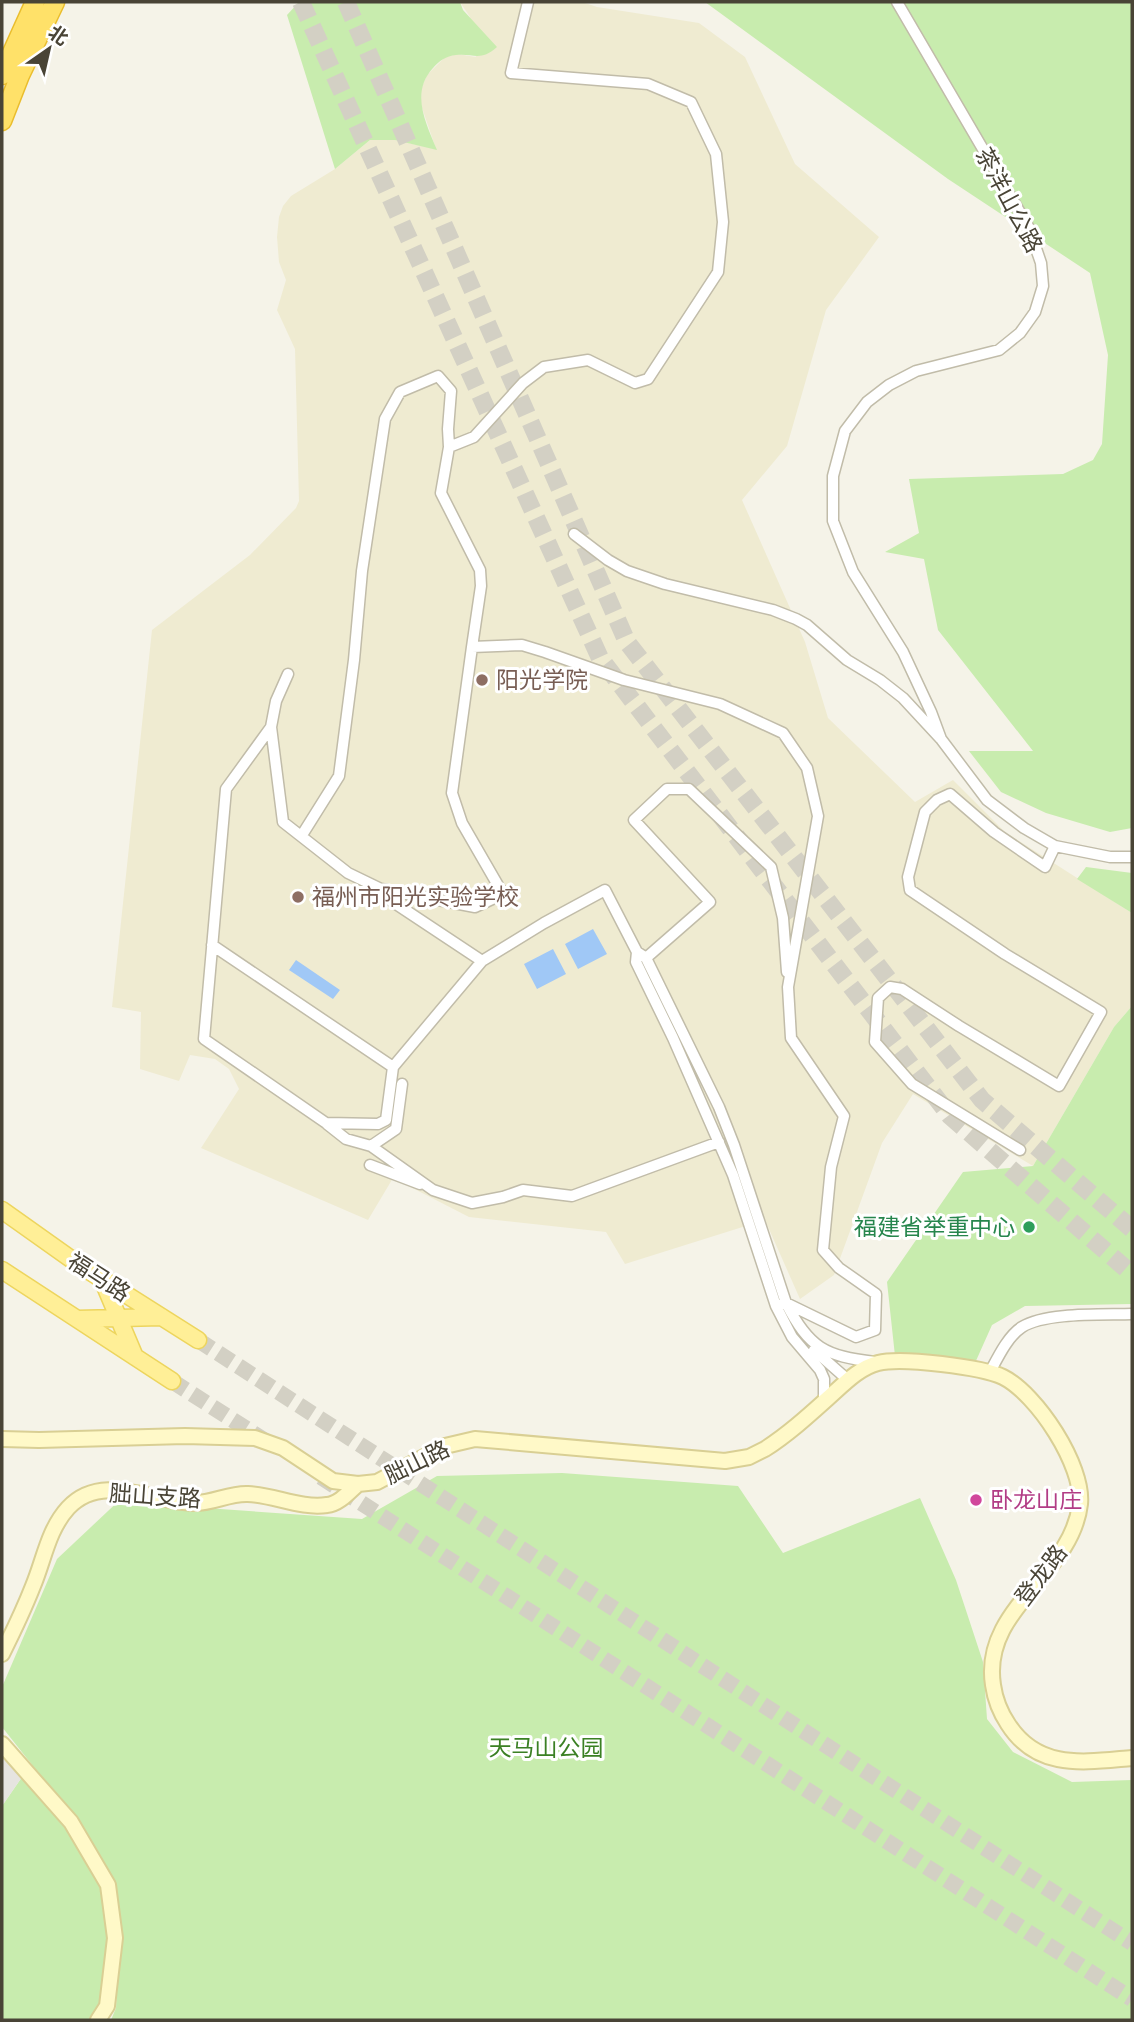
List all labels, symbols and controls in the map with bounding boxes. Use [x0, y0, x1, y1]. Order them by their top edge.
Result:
north arrow [14, 14, 84, 84]
text: 北 [44, 20, 73, 50]
street label: 茶洋山公路 [970, 143, 1048, 257]
place label: 阳光学院 [496, 666, 588, 694]
marker: 阳光学院 [474, 672, 490, 688]
place label: 福州市阳光实验学校 [312, 883, 519, 911]
marker: 福州市阳光实验学校 [290, 889, 306, 905]
place label: 福建省举重中心 [854, 1213, 1015, 1241]
marker: 福建省举重中心 [1021, 1219, 1037, 1235]
street label: 福马路 [62, 1246, 136, 1308]
street label: 胐山路 [380, 1434, 454, 1490]
street label: 胐山支路 [108, 1479, 202, 1513]
place label: 卧龙山庄 [990, 1486, 1082, 1514]
marker: 卧龙山庄 [968, 1492, 984, 1508]
street label: 登龙路 [1009, 1539, 1073, 1611]
park label: 天马山公园 [489, 1734, 604, 1762]

